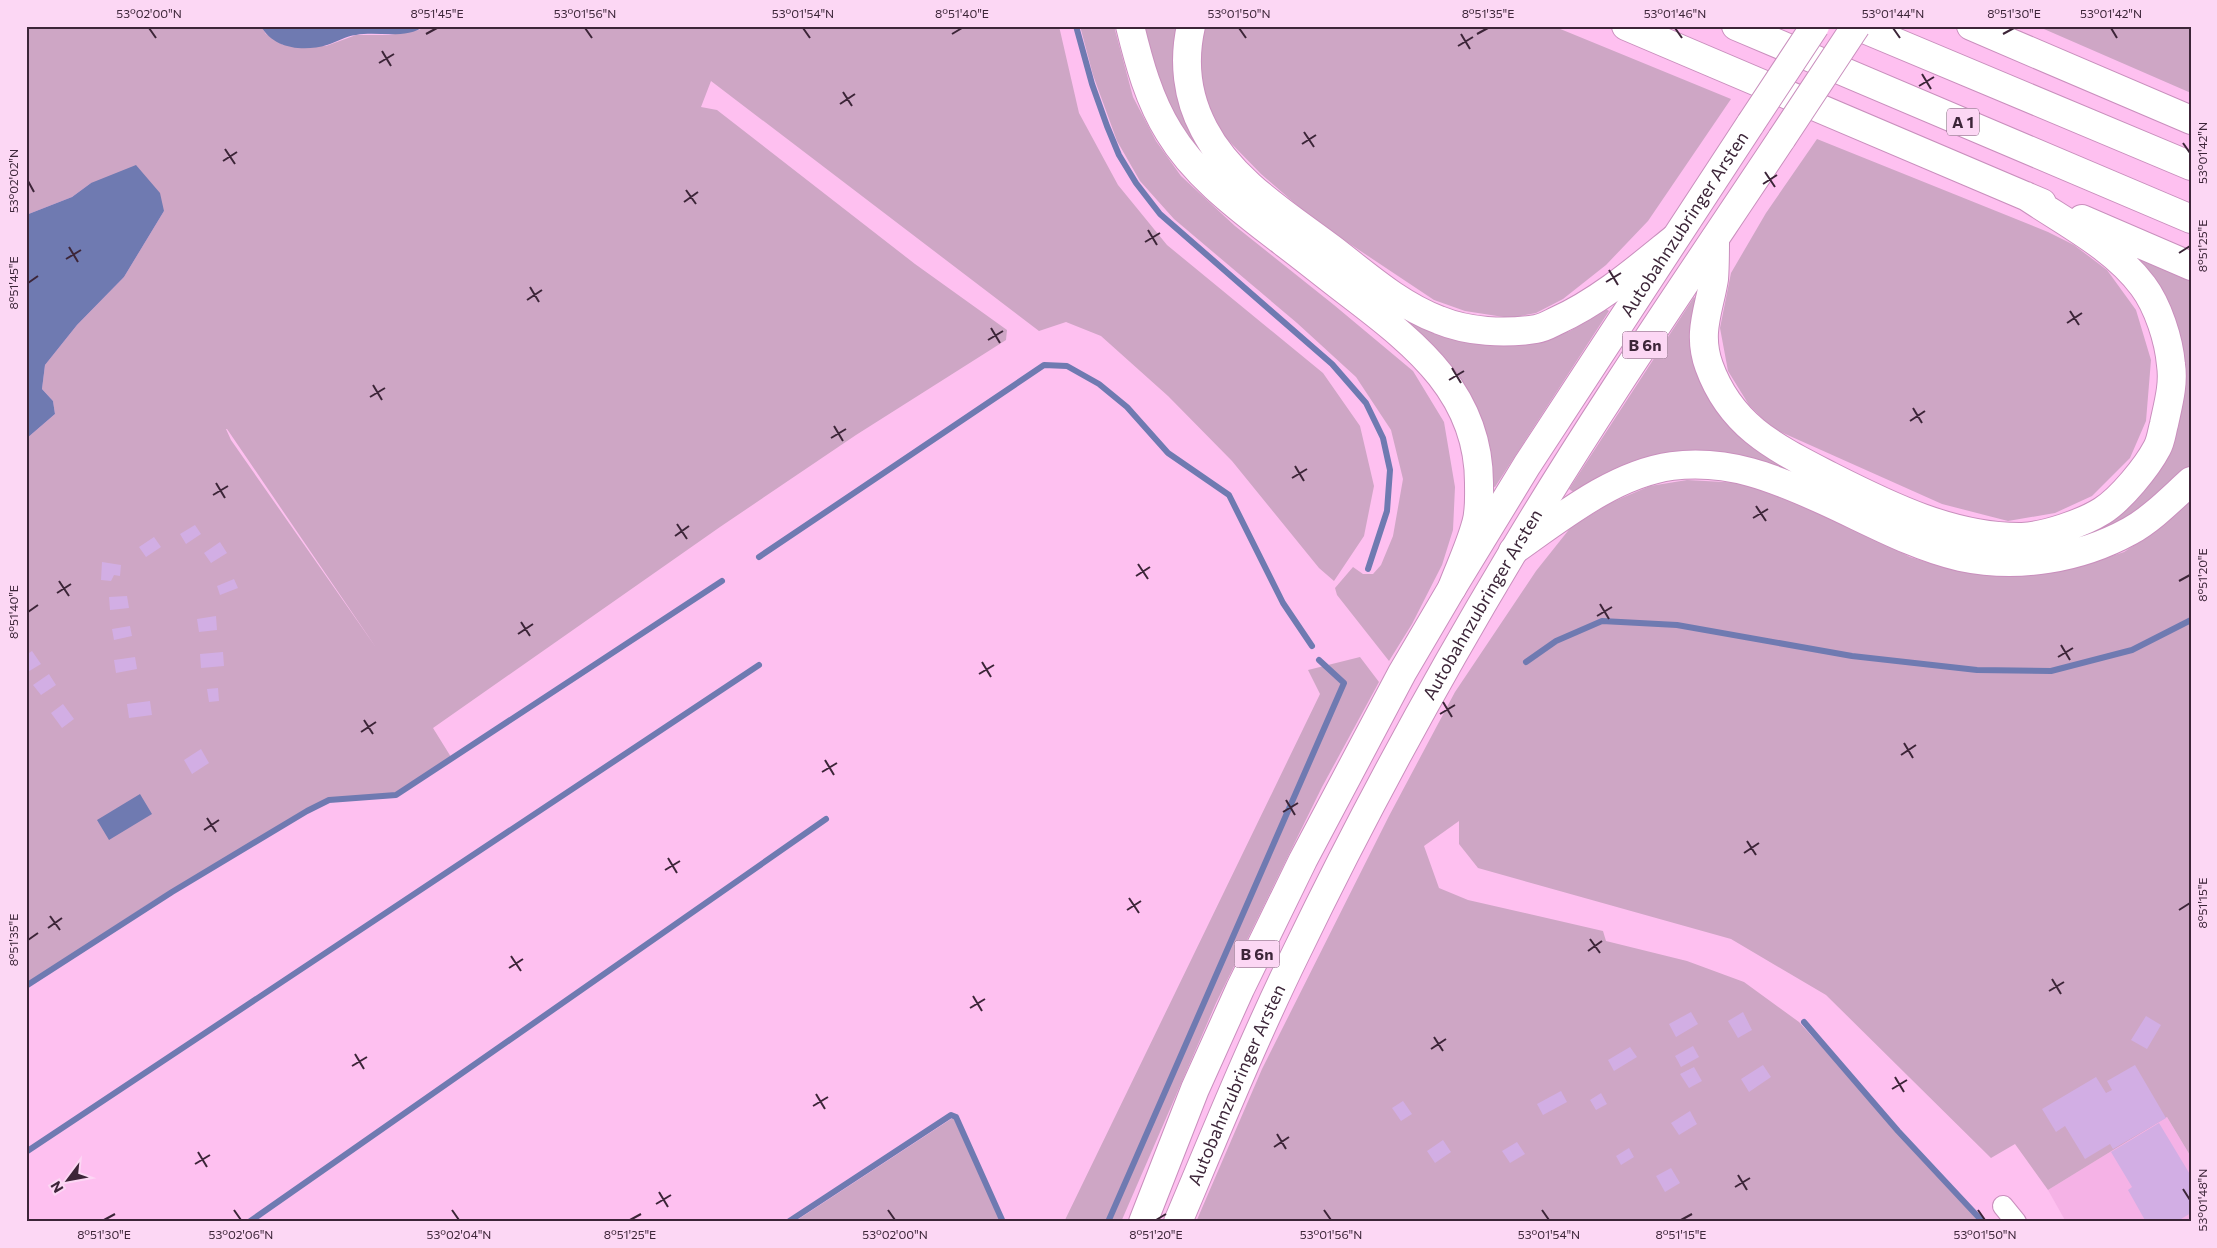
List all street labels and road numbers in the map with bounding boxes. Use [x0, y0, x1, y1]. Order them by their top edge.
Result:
road number: A 1 [1947, 108, 1979, 136]
street label: Autobahnzubringer Arsten [1615, 127, 1753, 321]
road number: B 6n [1622, 332, 1668, 358]
street label: Autobahnzubringer Arsten [1418, 505, 1546, 704]
road number: B 6n [1234, 941, 1280, 968]
street label: Autobahnzubringer Arsten [1183, 981, 1289, 1189]

